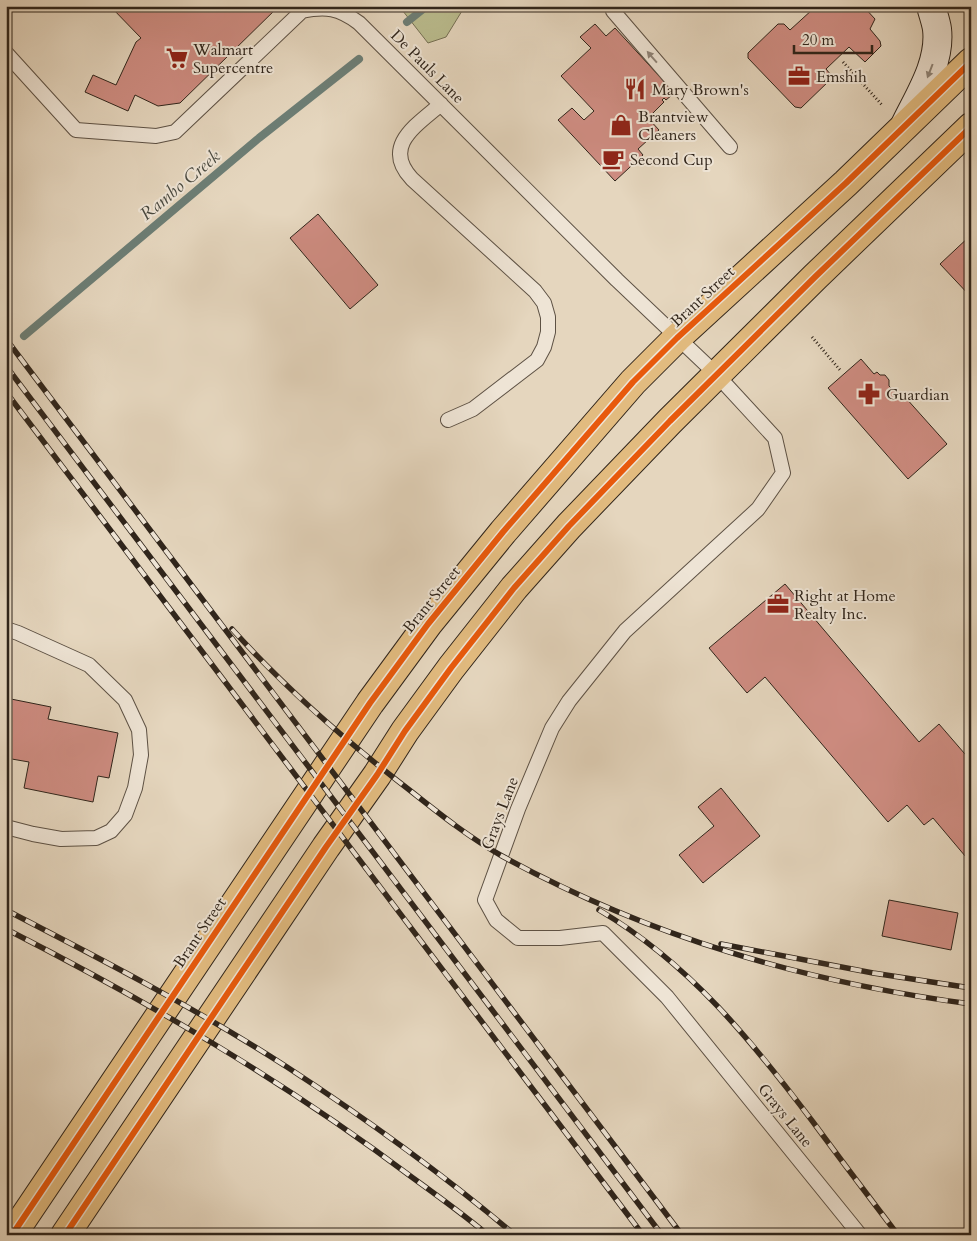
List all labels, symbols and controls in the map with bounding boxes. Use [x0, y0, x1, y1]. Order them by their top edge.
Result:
scale bar [794, 22, 872, 54]
street label: De Pauls Lane [385, 25, 469, 109]
text: 20 m [802, 30, 834, 50]
place label: Walmart Supercentre [192, 39, 273, 79]
supermarket icon: Walmart Supercentre [164, 45, 190, 71]
one-way arrow [647, 51, 658, 64]
office icon: Emshih [786, 63, 812, 89]
one-way arrow [926, 64, 934, 79]
place label: Emshih [816, 66, 867, 88]
restaurant icon: Mary Brown's [622, 76, 648, 102]
place label: Mary Brown's [652, 79, 749, 101]
place label: Brantview Cleaners [638, 106, 709, 146]
shop icon: Brantview Cleaners [608, 112, 634, 138]
water label: Rambo Creek [135, 144, 226, 226]
cafe icon: Second Cup [600, 146, 626, 172]
place label: Second Cup [630, 149, 713, 171]
street label: Brant Street [666, 261, 740, 332]
pharmacy icon: Guardian [856, 381, 882, 407]
place label: Guardian [886, 384, 949, 406]
street label: Brant Street [398, 561, 466, 638]
place label: Right at Home Realty Inc. [794, 585, 896, 625]
office icon: Right at Home Realty Inc. [765, 591, 791, 617]
street label: Grays Lane [476, 774, 524, 853]
street label: Brant Street [168, 893, 231, 972]
street label: Grays Lane [753, 1079, 818, 1152]

